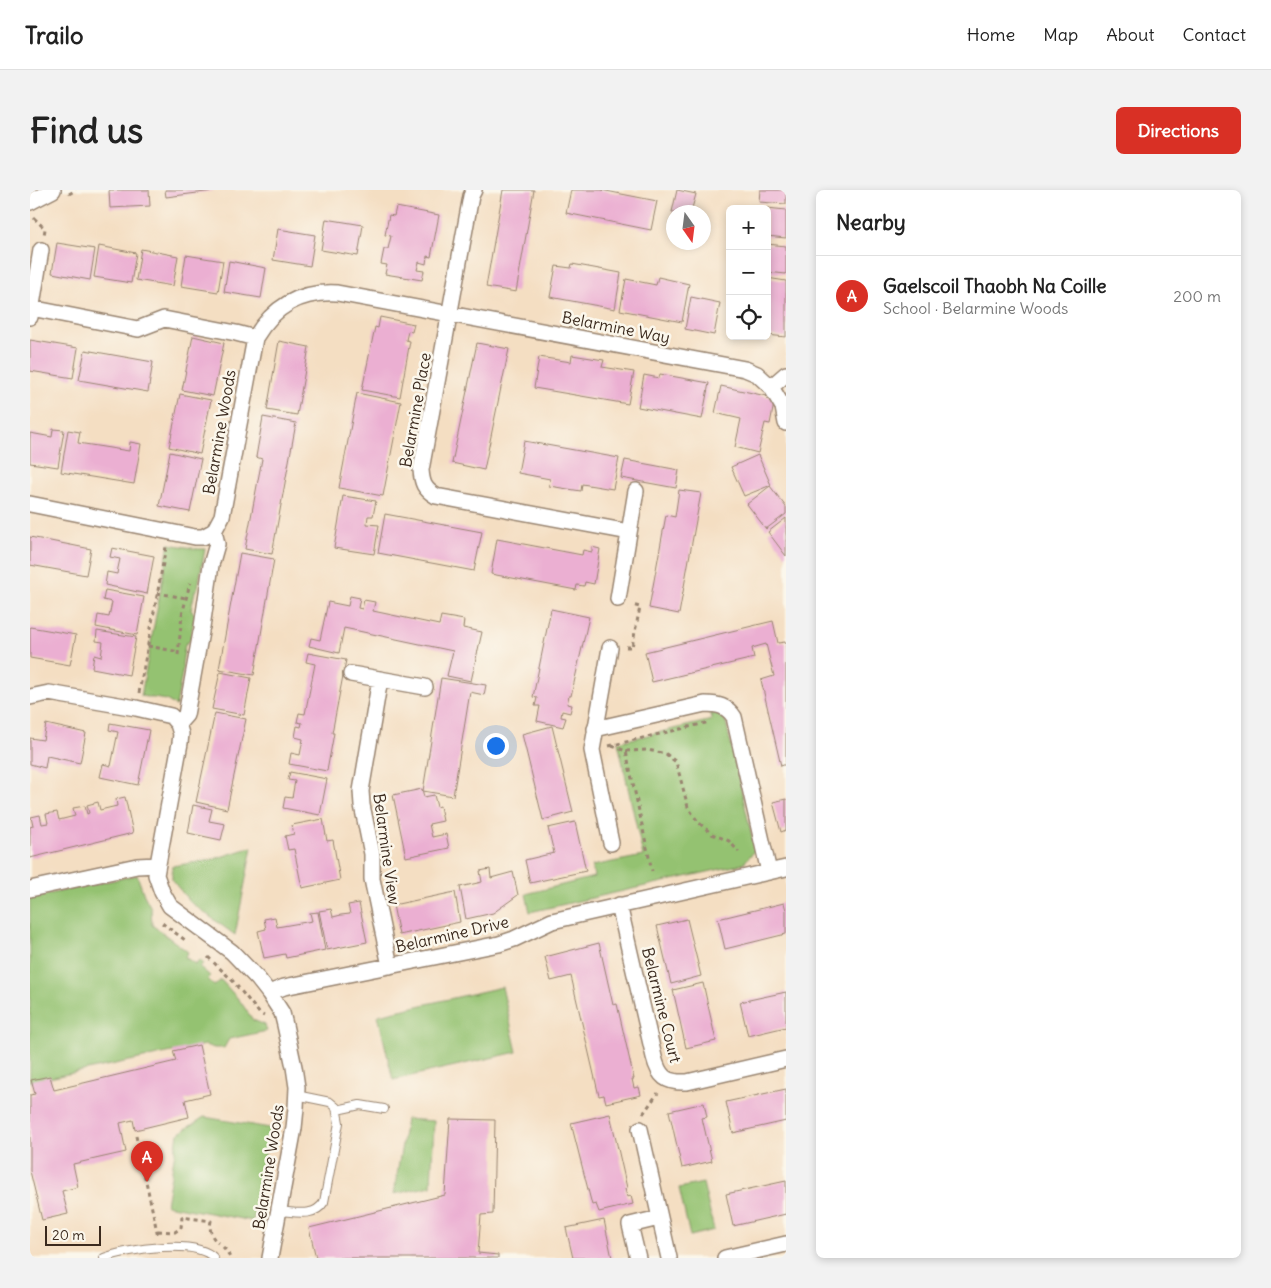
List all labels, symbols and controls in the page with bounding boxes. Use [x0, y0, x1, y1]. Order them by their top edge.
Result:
text: Trailo [25, 20, 83, 50]
text: Home [967, 23, 1015, 46]
text: Map [1043, 23, 1078, 46]
text: About [1106, 23, 1154, 46]
text: Contact [1182, 23, 1246, 46]
button: Directions [1116, 107, 1241, 154]
text: Find us [30, 108, 143, 152]
north arrow [666, 205, 711, 250]
map controls [726, 205, 771, 340]
button: + [726, 205, 771, 250]
text: Nearby [836, 209, 906, 236]
button: − [726, 250, 771, 295]
text: Gaelscoil Thaobh Na Coille [883, 274, 1106, 298]
text: A [847, 286, 857, 306]
text: 200 m [1173, 286, 1221, 306]
button: locate [726, 295, 771, 340]
text: School · Belarmine Woods [883, 298, 1068, 318]
street label: Belarmine Way [560, 307, 672, 347]
street label: Belarmine Place [395, 351, 435, 469]
street label: Belarmine Woods [198, 368, 240, 496]
your location [483, 733, 509, 759]
street label: Belarmine View [369, 792, 405, 906]
street label: Belarmine Drive [393, 911, 511, 957]
street label: Belarmine Court [638, 945, 686, 1065]
street label: Belarmine Woods [248, 1103, 288, 1231]
pin: A [131, 1141, 163, 1182]
scale bar [45, 1223, 101, 1246]
text: 20 m [52, 1226, 85, 1244]

